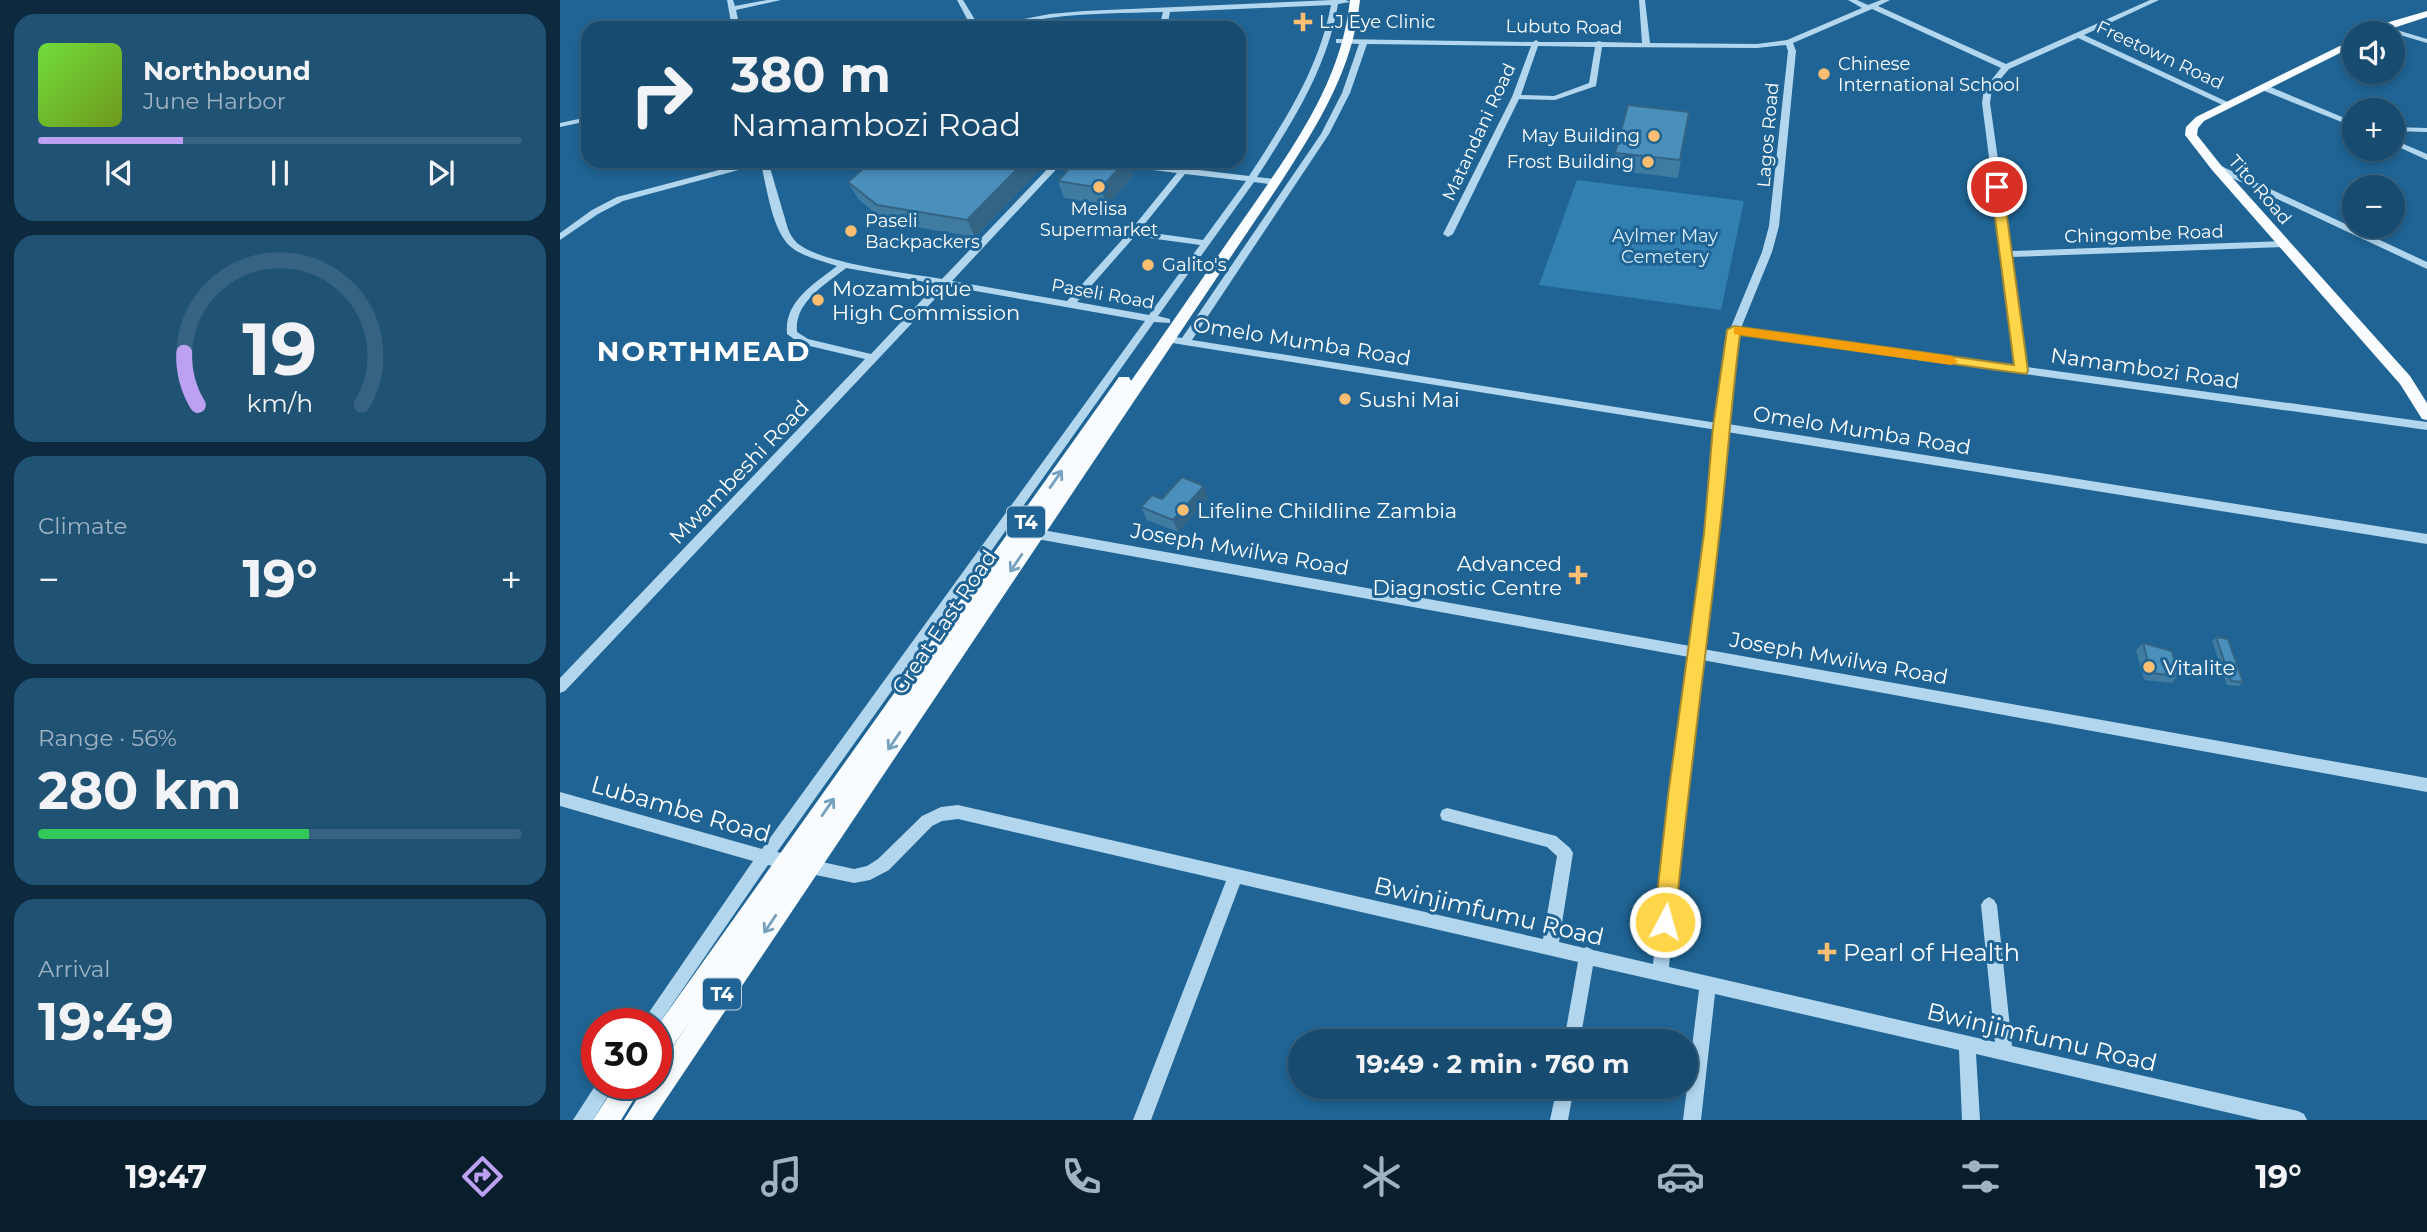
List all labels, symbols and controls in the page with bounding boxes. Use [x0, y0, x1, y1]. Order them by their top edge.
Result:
place label: L.J Eye Clinic [1319, 11, 1435, 33]
marker: L.J Eye Clinic [1293, 12, 1313, 32]
street label: Lubuto Road [1505, 15, 1623, 39]
street label: Freetown Road [2093, 16, 2227, 94]
map controls [2342, 21, 2405, 238]
button: sound [2342, 21, 2405, 84]
text: 380 m [731, 45, 891, 104]
icon: right [616, 49, 707, 140]
place label: Chinese International School [1838, 53, 2020, 96]
text: Northbound [143, 55, 311, 87]
street label: Matandani Road [1438, 60, 1520, 204]
marker: Chinese International School [1816, 66, 1832, 82]
street label: Lagos Road [1752, 82, 1784, 188]
text: June Harbor [143, 87, 286, 115]
button: + [2342, 98, 2405, 161]
text: Namambozi Road [731, 105, 1021, 144]
place label: May Building [1521, 125, 1640, 147]
marker: May Building [1646, 128, 1662, 144]
place label: Frost Building [1507, 151, 1634, 173]
street label: Tito Road [2224, 151, 2296, 229]
icon: previous [100, 154, 138, 192]
icon: pause [261, 154, 299, 192]
icon: next [422, 154, 460, 192]
marker: Frost Building [1640, 154, 1656, 170]
pin [1967, 157, 2027, 217]
icon: arrive [1978, 168, 2016, 206]
button: − [2342, 175, 2405, 238]
marker: Melisa Supermarket [1091, 179, 1107, 195]
place label: Melisa Supermarket [1040, 198, 1158, 241]
place label: Paseli Backpackers [865, 210, 980, 253]
street label: Chingombe Road [2064, 220, 2224, 248]
marker: Paseli Backpackers [843, 223, 859, 239]
park label: Aylmer May Cemetery [1612, 225, 1718, 268]
place label: Galito's [1162, 254, 1227, 276]
marker: Galito's [1140, 257, 1156, 273]
street label: Paseli Road [1050, 274, 1156, 314]
place label: Mozambique High Commission [832, 276, 1020, 325]
marker: Mozambique High Commission [810, 292, 826, 308]
text: 19 [243, 305, 317, 393]
street label: Omelo Mumba Road [1191, 311, 1413, 371]
district label: NORTHMEAD [597, 334, 811, 368]
street label: Namambozi Road [2049, 342, 2241, 394]
place label: Sushi Mai [1359, 387, 1460, 412]
text: km/h [247, 388, 313, 418]
marker: Sushi Mai [1337, 391, 1353, 407]
street label: Mwambeshi Road [664, 395, 814, 549]
street label: Omelo Mumba Road [1751, 400, 1973, 460]
one-way arrow [1049, 470, 1063, 489]
place label: Lifeline Childline Zambia [1197, 498, 1457, 523]
marker: Lifeline Childline Zambia [1175, 502, 1191, 518]
road number: T4 [1007, 506, 1045, 538]
text: Climate [38, 512, 127, 540]
street label: Joseph Mwilwa Road [1128, 517, 1351, 581]
street label: Great East Road [886, 545, 1002, 699]
text: 19° [242, 547, 318, 610]
place label: Advanced Diagnostic Centre [1372, 551, 1562, 600]
one-way arrow [1009, 553, 1023, 572]
text: − [38, 556, 60, 603]
text: + [500, 556, 522, 603]
marker: Advanced Diagnostic Centre [1568, 565, 1588, 585]
street label: Joseph Mwilwa Road [1727, 626, 1950, 690]
place label: Vitalite [2163, 655, 2235, 680]
marker: Vitalite [2141, 659, 2157, 675]
text: Range · 56% [38, 724, 177, 752]
one-way arrow [887, 731, 901, 751]
text: 280 km [38, 759, 241, 822]
street label: Lubambe Road [588, 769, 774, 849]
one-way arrow [821, 798, 835, 817]
street label: Bwinjimfumu Road [1371, 870, 1607, 952]
position arrow [1628, 885, 1702, 959]
one-way arrow [763, 914, 777, 933]
place label: Pearl of Health [1843, 938, 2020, 967]
marker: Pearl of Health [1817, 942, 1837, 962]
text: Arrival [38, 955, 111, 983]
road number: T4 [703, 978, 741, 1010]
text: 19:49 [38, 990, 174, 1053]
street label: Bwinjimfumu Road [1924, 996, 2160, 1078]
speed limit sign: 30 [581, 1008, 672, 1099]
text: 19:49 · 2 min · 760 m [1356, 1048, 1630, 1080]
icon: directions [458, 1152, 507, 1201]
icon: music [757, 1152, 806, 1201]
icon: phone [1057, 1152, 1106, 1201]
icon: climate [1357, 1152, 1406, 1201]
icon: car [1656, 1152, 1705, 1201]
icon: filters [1956, 1152, 2005, 1201]
text: 19:47 [125, 1157, 207, 1196]
text: 19° [2255, 1157, 2302, 1196]

